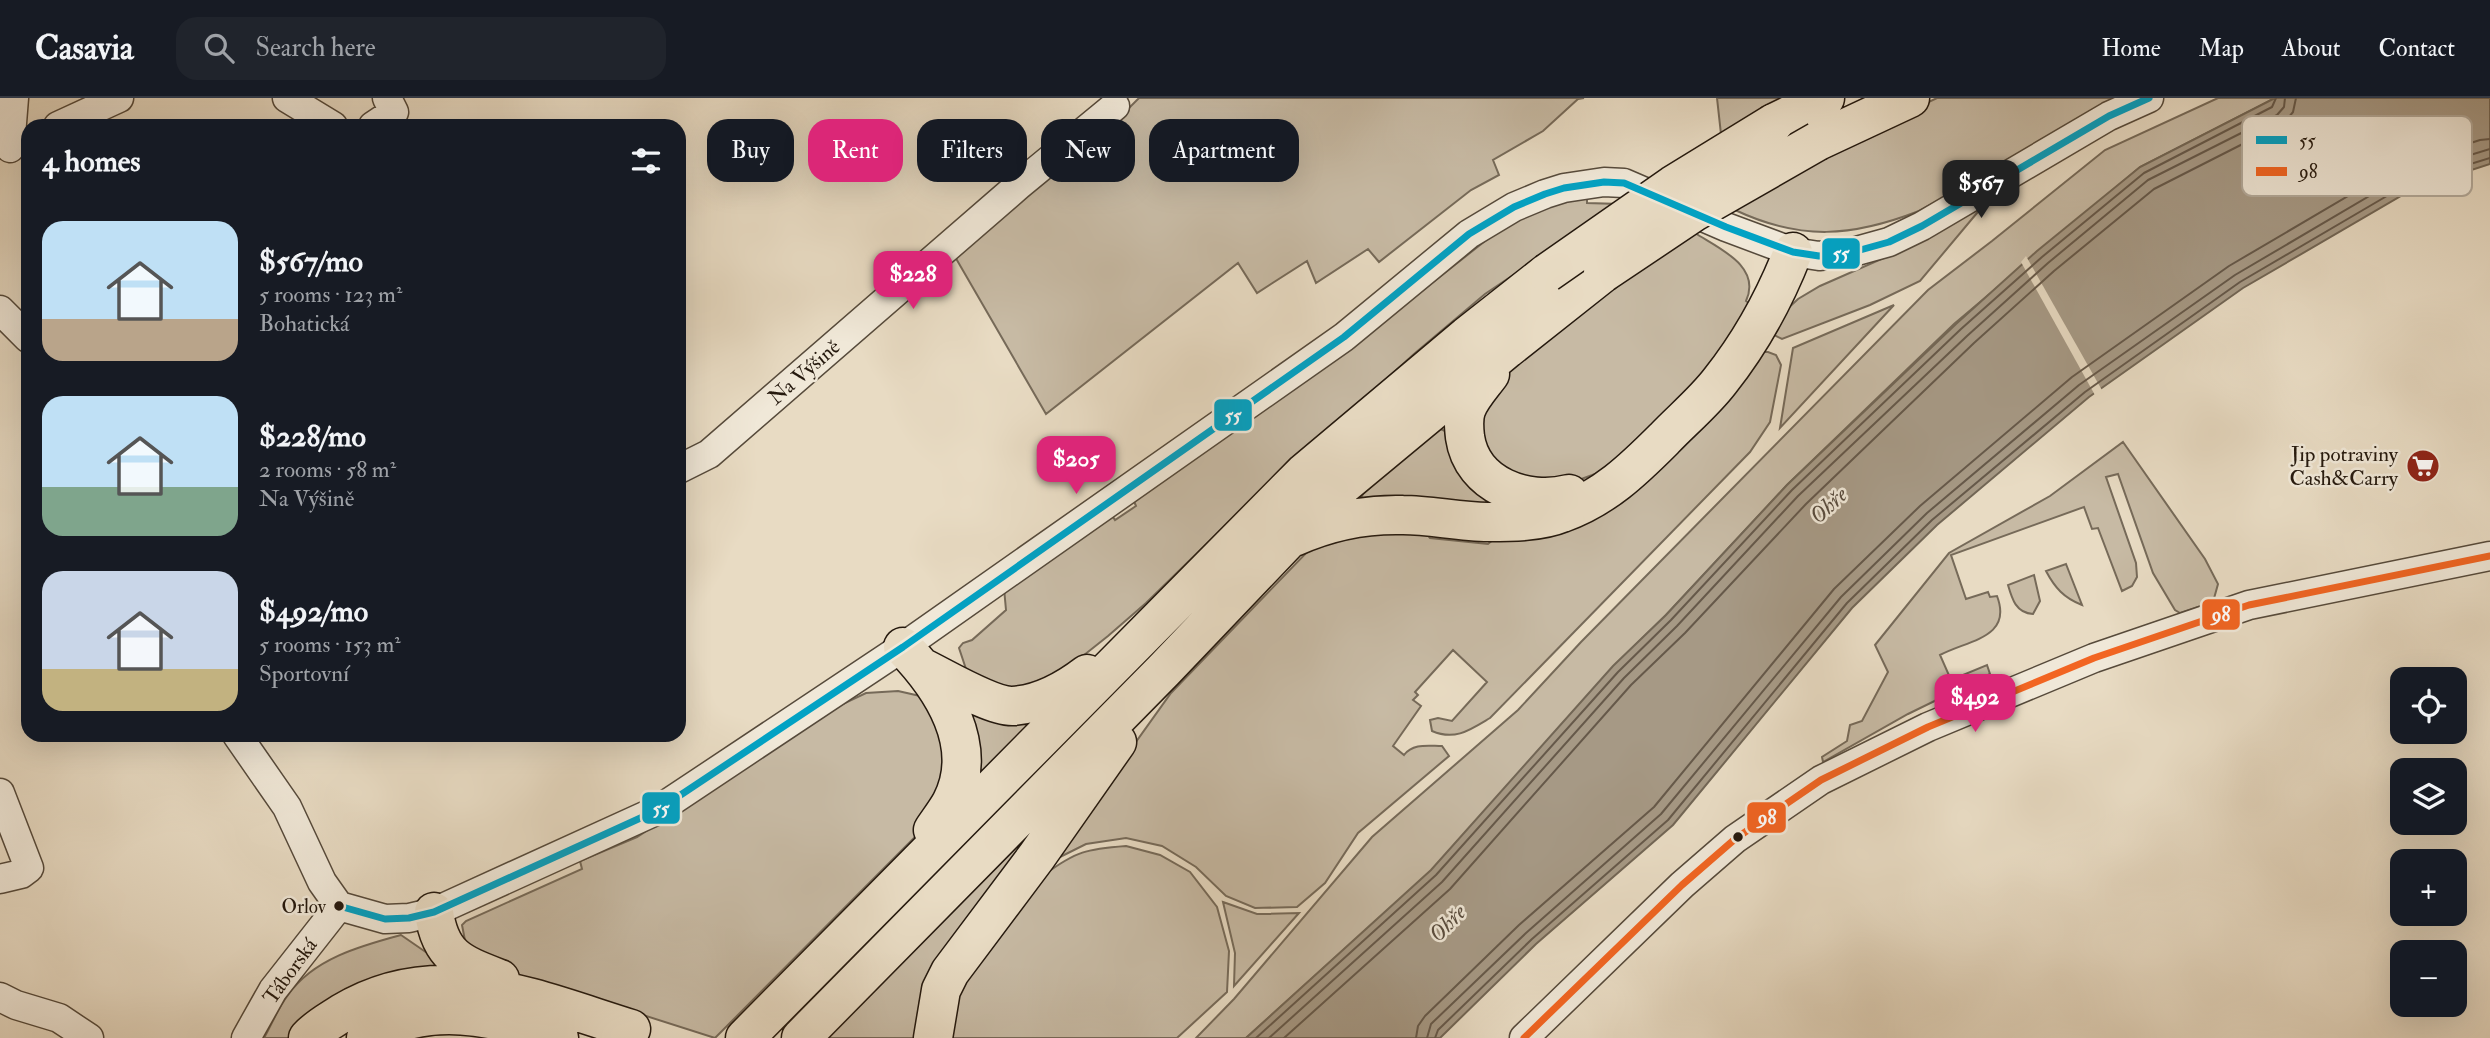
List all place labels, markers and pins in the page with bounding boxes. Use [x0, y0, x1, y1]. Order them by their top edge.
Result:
pin: $567 [1940, 160, 2022, 220]
pin: $228 [872, 252, 954, 311]
pin: $205 [1035, 436, 1117, 496]
place label: Jip potraviny Cash&Carry [2290, 441, 2399, 492]
supermarket icon: Jip potraviny Cash&Carry [2404, 447, 2442, 485]
pin: $492 [1934, 674, 2016, 734]
unlabelled marker [1731, 830, 1745, 844]
place label: Orlov [282, 895, 327, 919]
marker: Orlov [332, 899, 346, 913]

